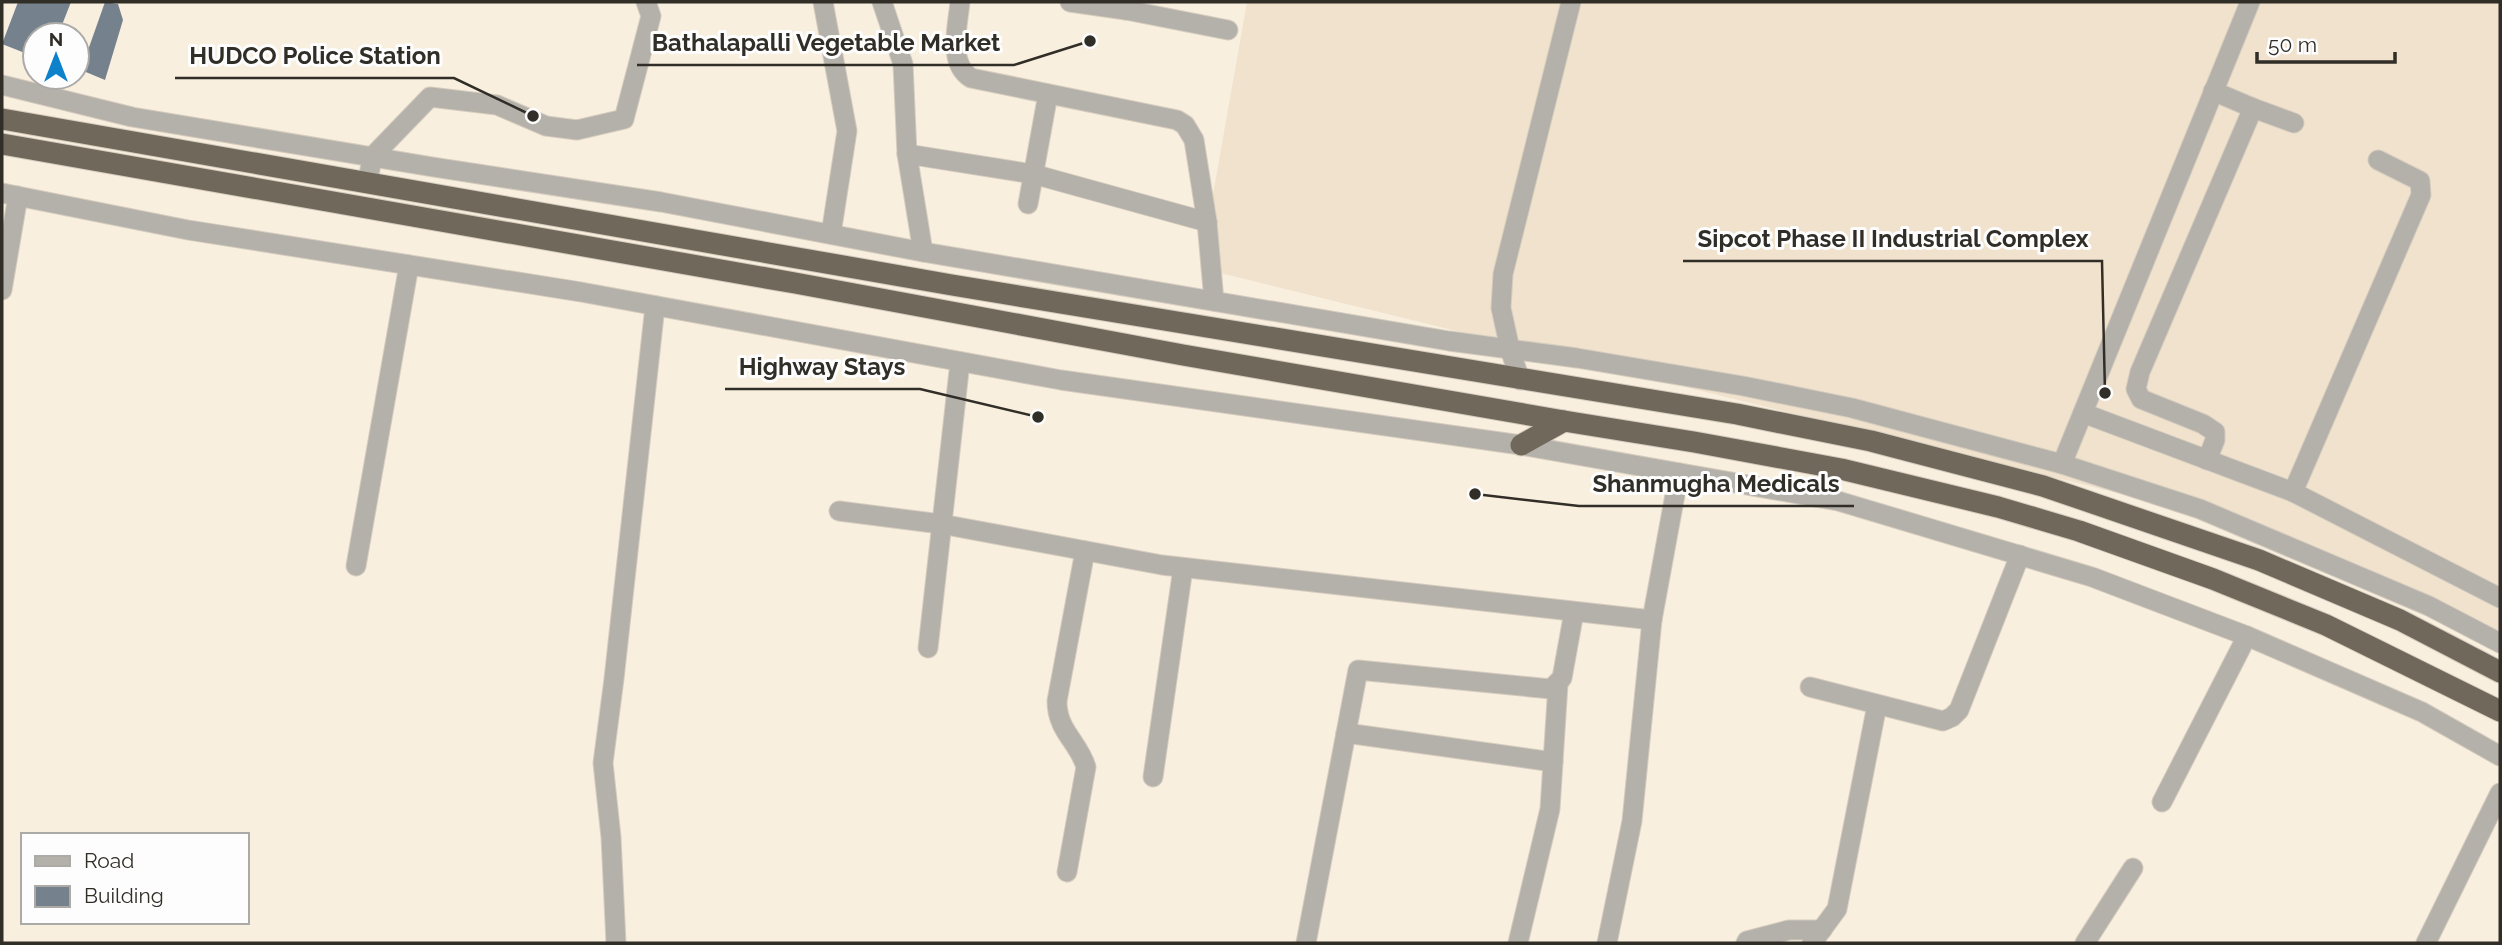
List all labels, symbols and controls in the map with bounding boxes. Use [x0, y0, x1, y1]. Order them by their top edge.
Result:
callout: Bathalapalli Vegetable Market [637, 20, 1014, 65]
north arrow [21, 21, 91, 91]
scale bar [2257, 21, 2395, 65]
text: N [49, 28, 63, 50]
text: Bathalapalli Vegetable Market [652, 28, 1000, 57]
text: 50 m [2268, 32, 2317, 57]
callout: HUDCO Police Station [175, 33, 454, 78]
text: HUDCO Police Station [189, 41, 441, 70]
callout: Sipcot Phase II Industrial Complex [1683, 216, 2102, 261]
text: Sipcot Phase II Industrial Complex [1698, 224, 2089, 253]
callout: Highway Stays [725, 344, 920, 389]
text: Highway Stays [739, 352, 905, 381]
callout: Shanmugha Medicals [1579, 461, 1854, 506]
text: Shanmugha Medicals [1592, 469, 1840, 498]
legend [21, 833, 248, 924]
text: Road [84, 848, 134, 873]
text: Building [84, 883, 164, 908]

